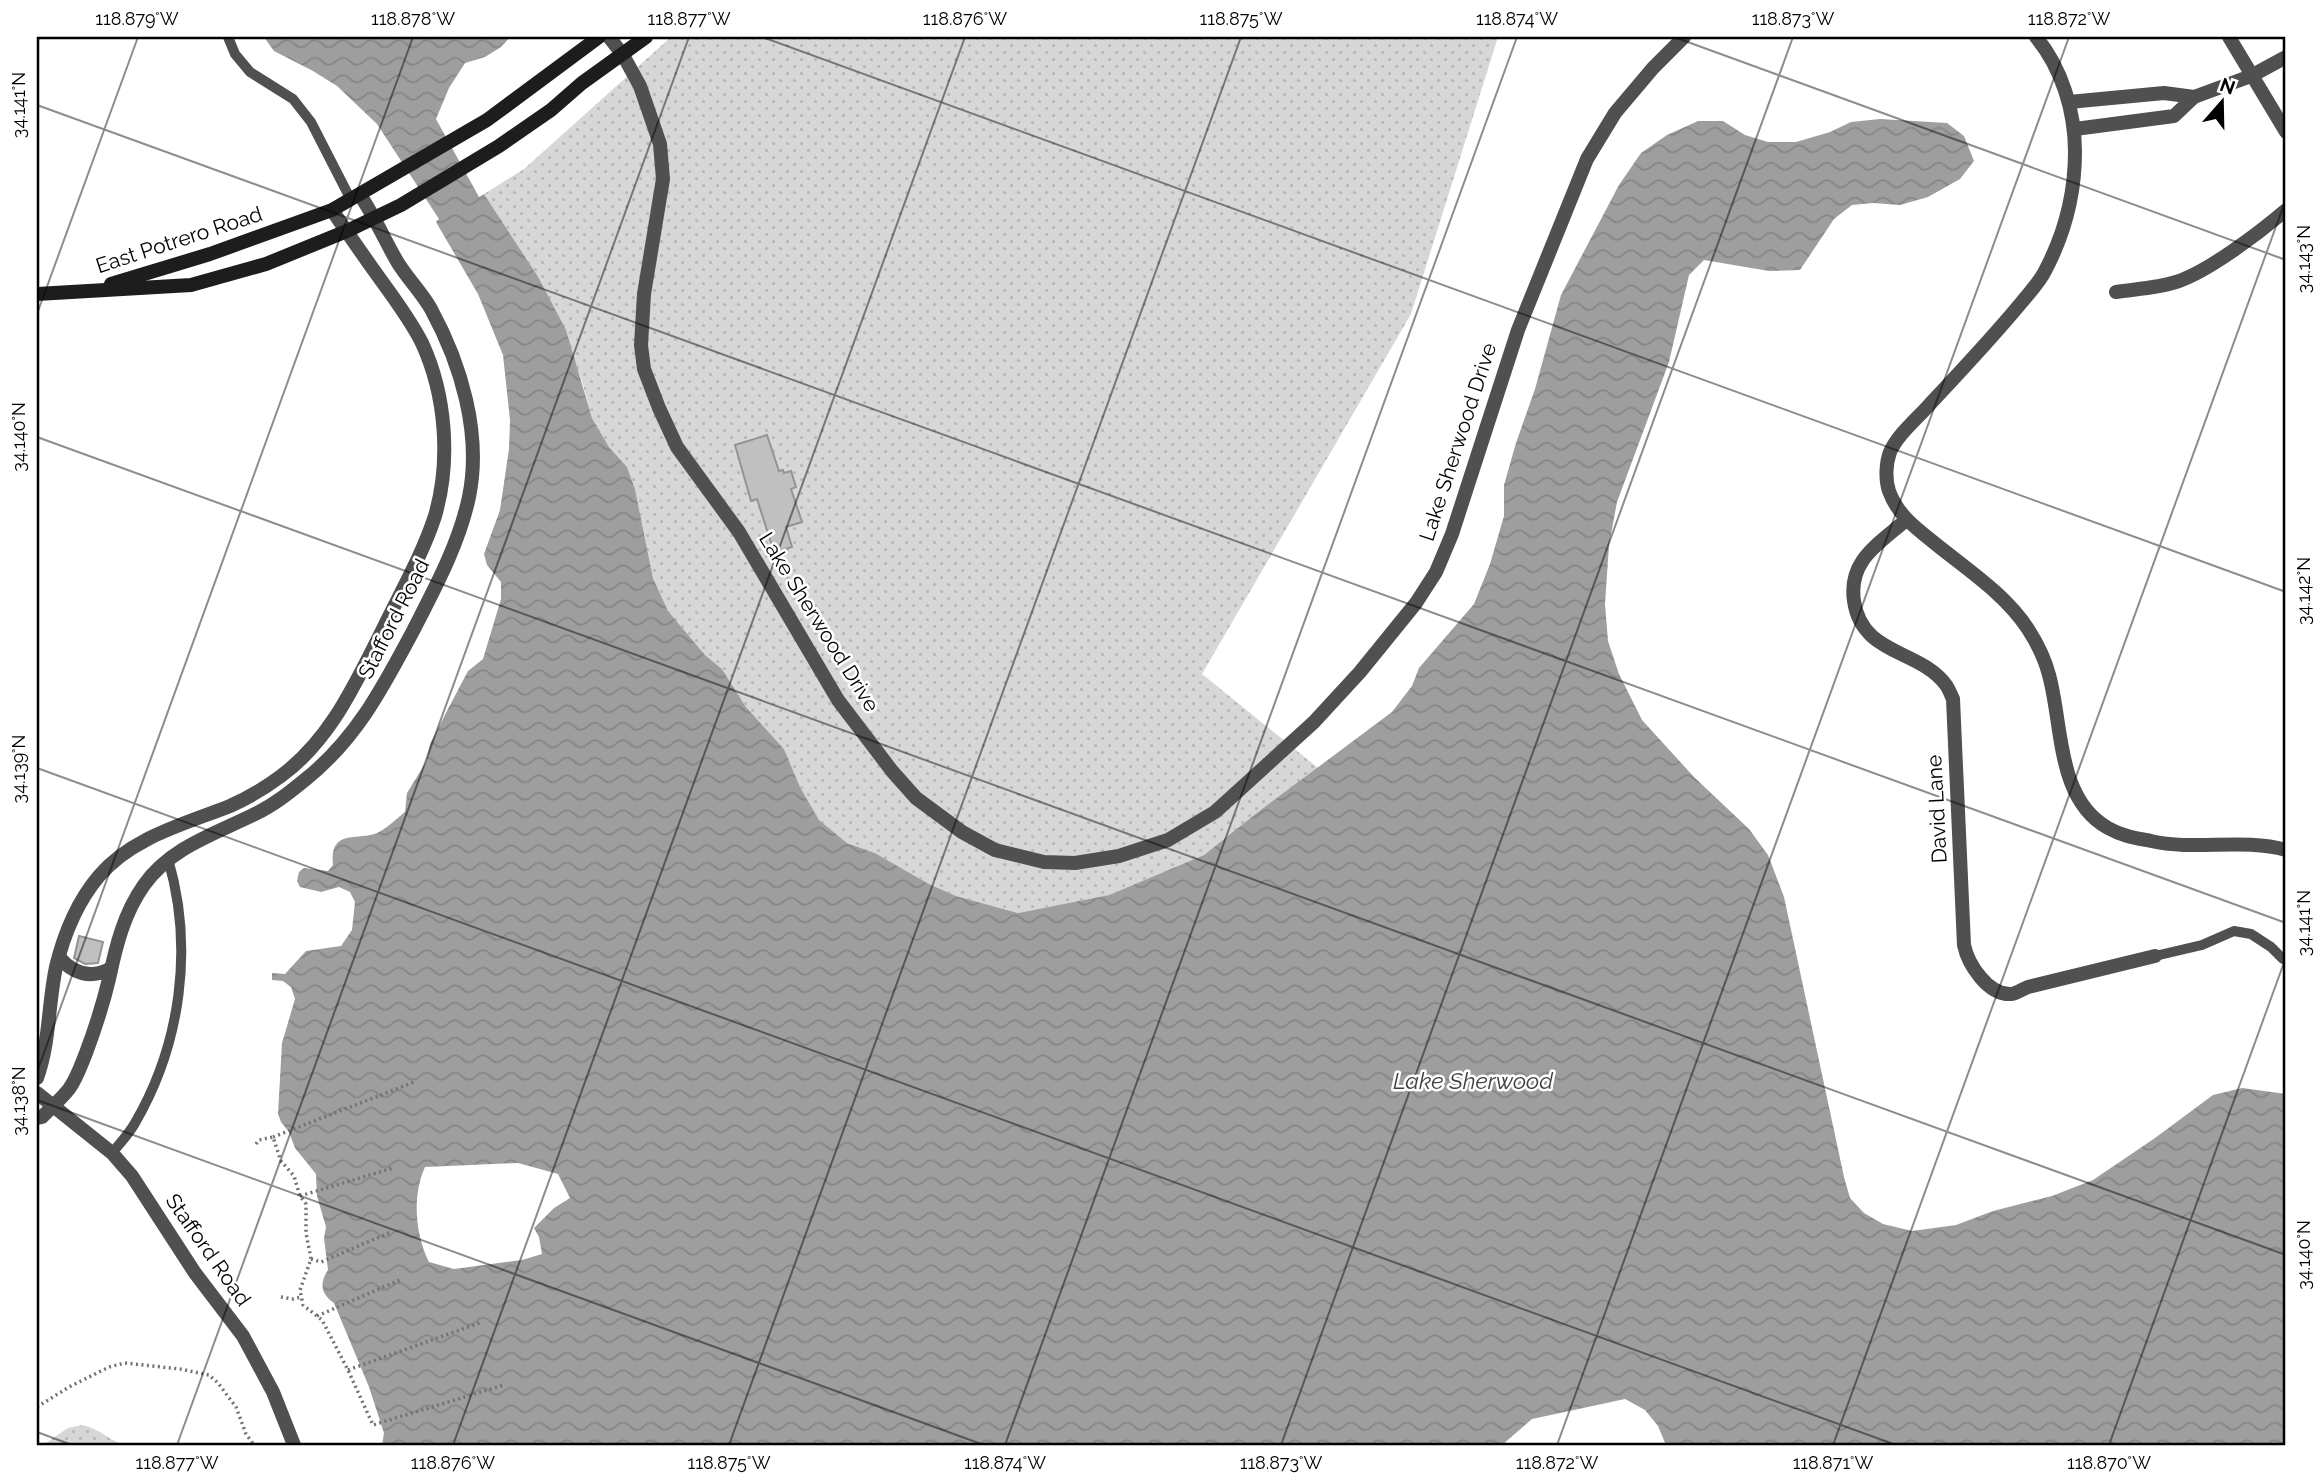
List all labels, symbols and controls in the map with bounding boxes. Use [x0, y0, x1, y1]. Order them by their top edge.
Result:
text: 118.879°W [95, 8, 179, 29]
text: 118.878°W [371, 8, 455, 29]
text: 118.877°W [647, 8, 731, 29]
text: 118.876°W [923, 8, 1007, 29]
text: 118.875°W [1200, 8, 1283, 29]
text: 118.874°W [1476, 8, 1558, 29]
text: 118.873°W [1752, 8, 1834, 29]
text: 118.872°W [2028, 8, 2110, 29]
north arrow [2186, 66, 2256, 136]
text: 34.141°N [8, 72, 29, 138]
text: N [2217, 73, 2238, 99]
street label: East Potrero Road [92, 201, 265, 278]
text: 34.143°N [2293, 225, 2314, 293]
street label: Lake Sherwood Drive [1414, 340, 1501, 544]
text: 34.140°N [8, 402, 29, 472]
street label: Lake Sherwood Drive [754, 527, 885, 716]
street label: Stafford Road [353, 555, 434, 683]
text: 34.142°N [2293, 557, 2314, 625]
text: 34.139°N [8, 735, 29, 803]
street label: David Lane [1921, 754, 1952, 864]
text: 34.141°N [2293, 890, 2314, 956]
text: 34.138°N [8, 1066, 29, 1136]
water label: Lake Sherwood [1393, 1067, 1554, 1094]
street label: Stafford Road [161, 1189, 256, 1311]
text: 34.140°N [2293, 1220, 2314, 1290]
text: 118.877°W [135, 1452, 219, 1473]
text: 118.876°W [411, 1452, 495, 1473]
text: 118.875°W [688, 1452, 771, 1473]
text: 118.874°W [964, 1452, 1046, 1473]
text: 118.873°W [1240, 1452, 1322, 1473]
text: 118.872°W [1516, 1452, 1598, 1473]
text: 118.871°W [1793, 1452, 1874, 1473]
text: 118.870°W [2067, 1452, 2151, 1473]

